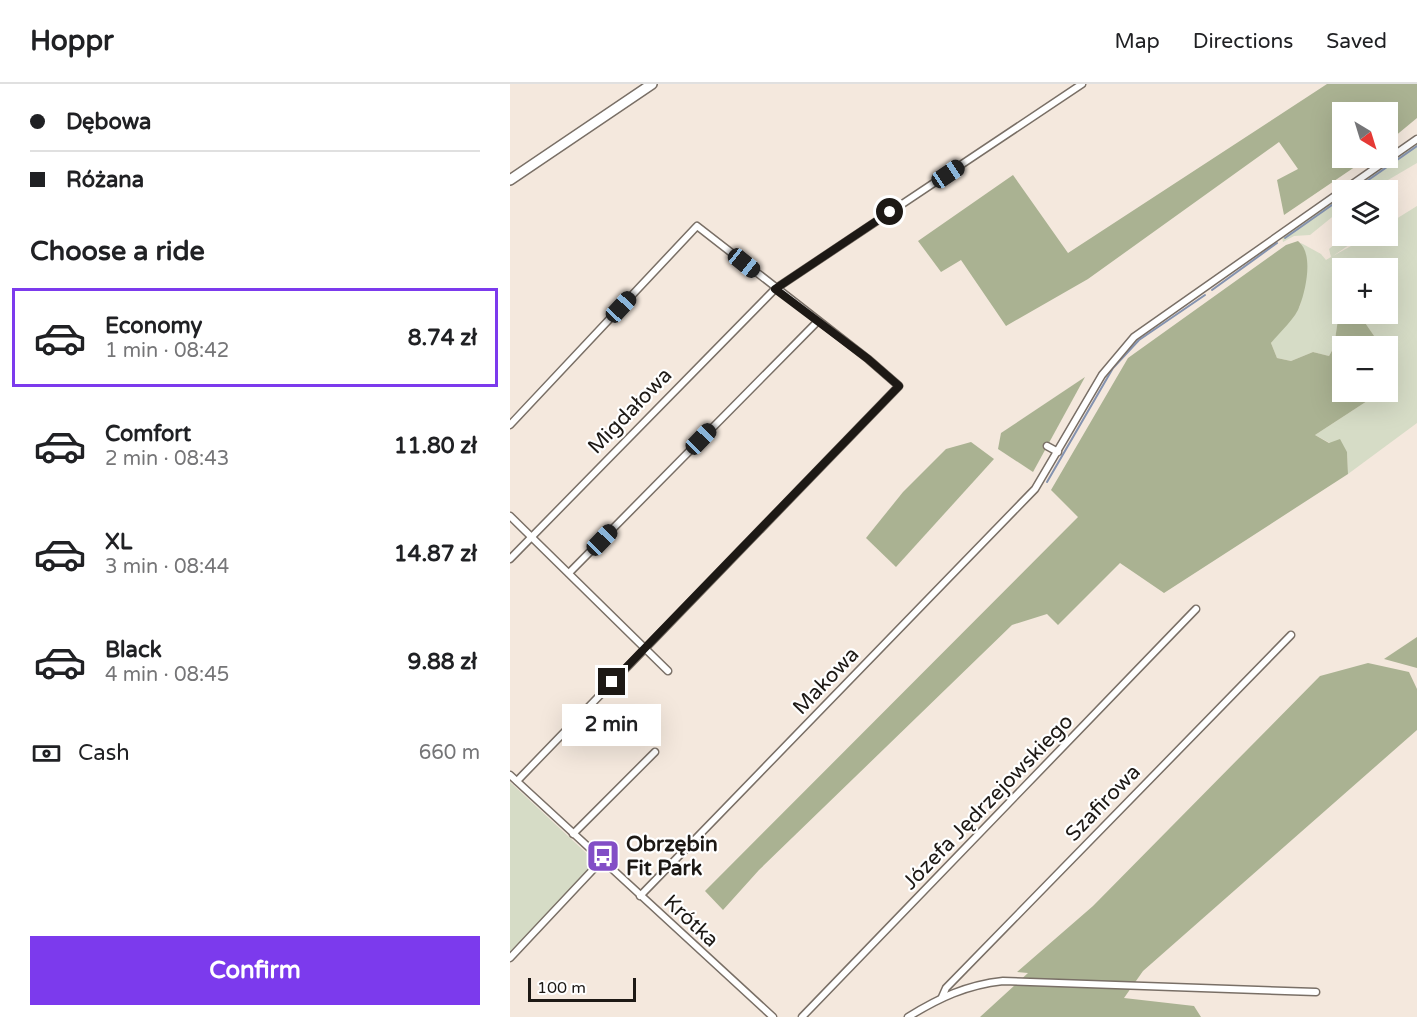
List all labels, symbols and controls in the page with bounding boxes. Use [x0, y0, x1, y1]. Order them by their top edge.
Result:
text: Hoppr [30, 24, 114, 58]
text: Map [1114, 29, 1160, 54]
text: Directions [1193, 29, 1293, 54]
text: Saved [1326, 29, 1387, 54]
north arrow [1332, 102, 1398, 168]
map controls [1332, 102, 1398, 402]
text: Dębowa [66, 109, 151, 135]
car [928, 156, 968, 192]
text: Różana [66, 167, 144, 193]
button: layers [1332, 180, 1398, 246]
route start [876, 198, 903, 225]
text: Choose a ride [30, 235, 205, 268]
car [724, 245, 764, 281]
button: + [1332, 258, 1398, 324]
car [602, 288, 640, 326]
icon: car [33, 311, 87, 365]
text: Economy [105, 313, 202, 339]
text: 8.74 zł [408, 325, 477, 351]
button: − [1332, 336, 1398, 402]
text: 1 min · 08:42 [105, 339, 229, 363]
street label: Migdałowa [583, 363, 677, 459]
icon: car [33, 419, 87, 473]
car [682, 420, 720, 458]
text: Comfort [105, 421, 191, 447]
text: 11.80 zł [394, 433, 477, 459]
text: 2 min · 08:43 [105, 447, 229, 471]
car [583, 521, 621, 559]
icon: car [33, 527, 87, 581]
text: XL [105, 529, 132, 555]
text: 14.87 zł [394, 541, 477, 567]
text: 3 min · 08:44 [105, 555, 229, 579]
icon: car [33, 635, 87, 689]
text: Black [105, 637, 162, 663]
street label: Makowa [788, 642, 864, 720]
text: 9.88 zł [408, 649, 477, 675]
text: 4 min · 08:45 [105, 663, 229, 687]
route end [598, 668, 625, 695]
callout: 2 min [562, 703, 662, 745]
street label: Józefa Jędrzejowskiego [898, 709, 1078, 895]
text: 2 min [585, 713, 638, 737]
icon: cash [30, 737, 63, 770]
text: Cash [78, 740, 130, 766]
text: 660 m [419, 741, 480, 765]
street label: Szafirowa [1060, 759, 1146, 847]
place label: Obrzębin Fit Park [626, 832, 718, 881]
bus stop icon: Obrzębin Fit Park [585, 838, 621, 874]
street label: Krótka [659, 890, 723, 952]
button: Confirm [30, 936, 480, 1005]
scale bar [528, 975, 636, 1002]
text: 100 m [537, 978, 586, 998]

